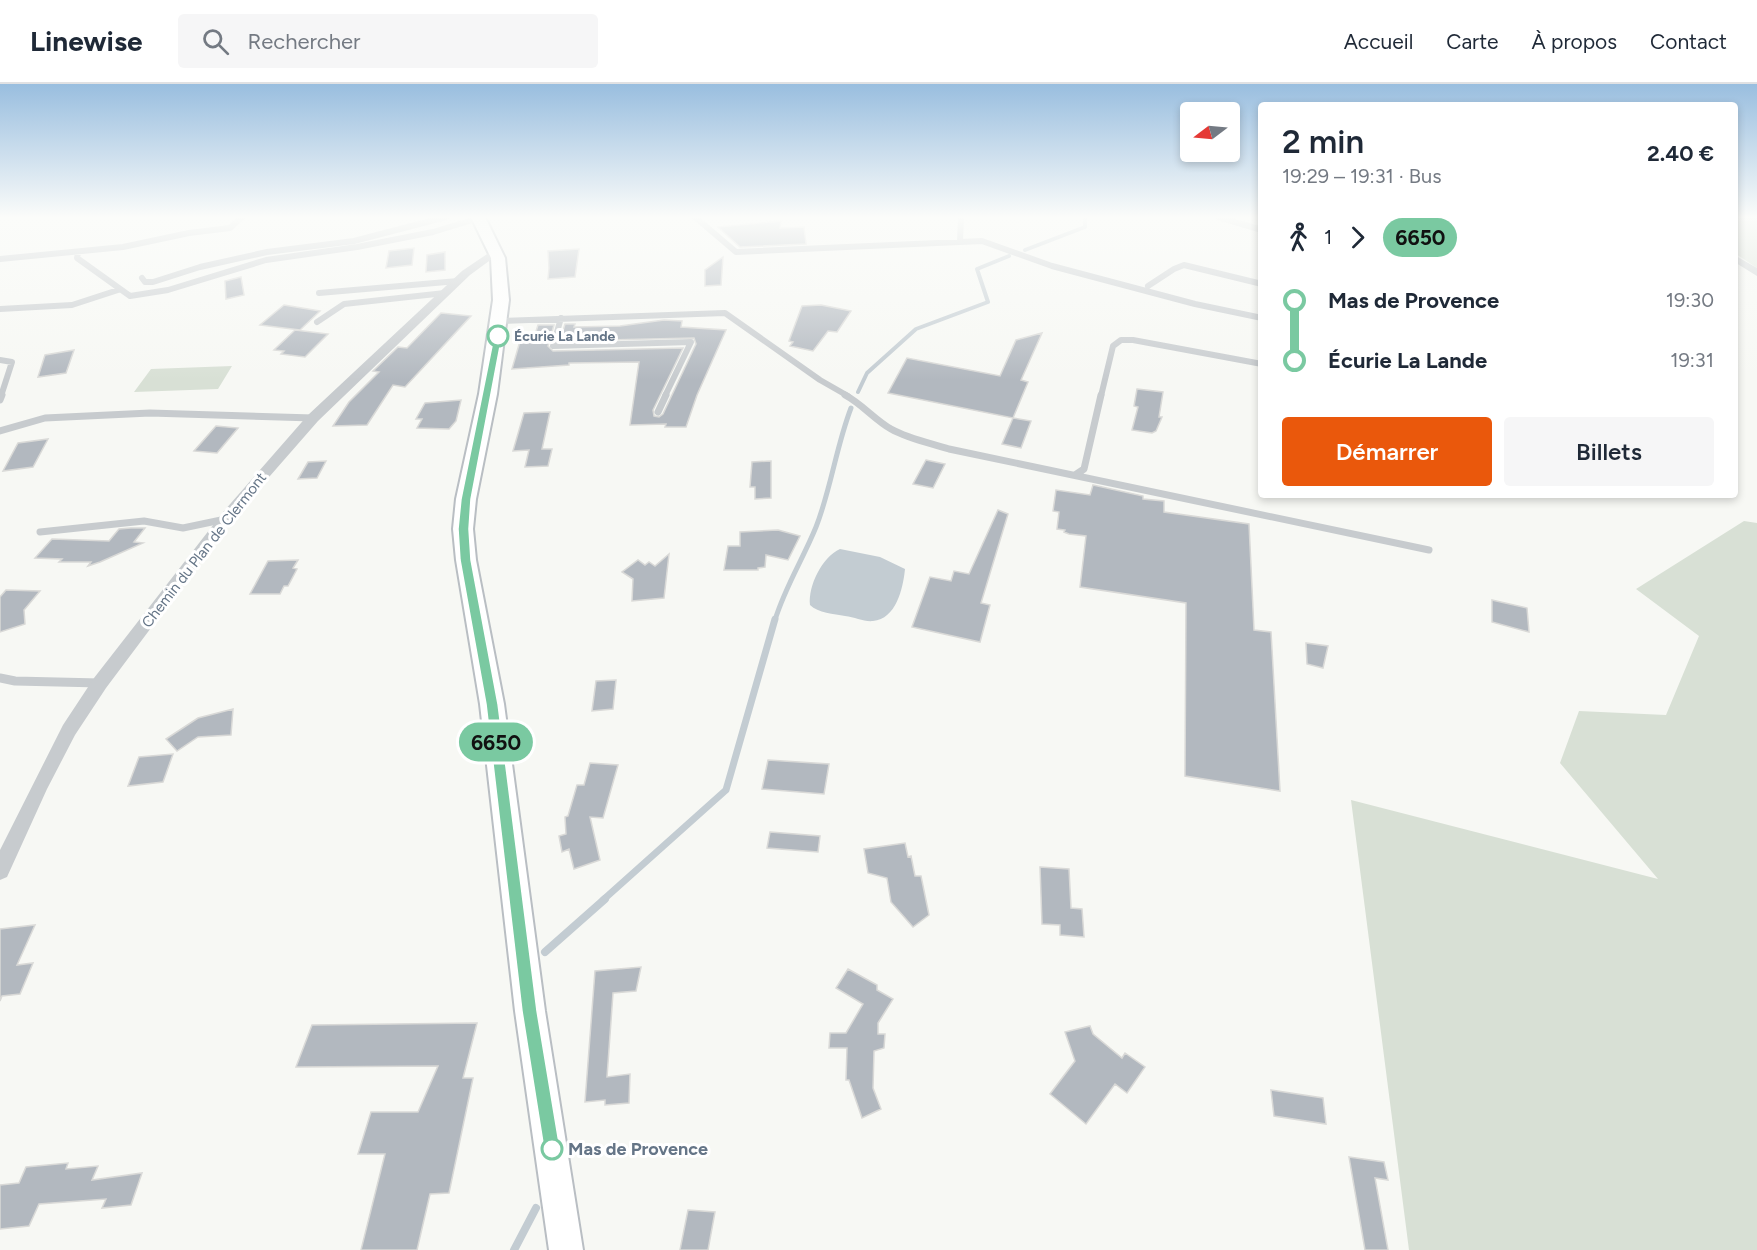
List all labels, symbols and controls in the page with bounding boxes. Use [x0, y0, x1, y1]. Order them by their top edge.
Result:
search box [178, 14, 598, 68]
text: Linewise [30, 24, 142, 58]
icon: search [199, 25, 232, 58]
text: Rechercher [247, 28, 361, 55]
text: Accueil [1344, 29, 1413, 54]
text: Carte [1446, 29, 1499, 54]
text: À propos [1532, 29, 1617, 54]
text: Contact [1650, 29, 1727, 54]
north arrow [1180, 102, 1240, 162]
map controls [1180, 102, 1240, 162]
text: 2 min [1282, 122, 1364, 161]
text: 2.40 € [1647, 140, 1714, 167]
text: 19:29 – 19:31 · Bus [1282, 164, 1441, 188]
icon: walk [1282, 221, 1315, 254]
icon: forward [1341, 221, 1374, 254]
text: 1 [1324, 225, 1332, 249]
text: 6650 [1395, 225, 1445, 250]
text: Mas de Provence [1328, 287, 1499, 314]
text: 19:30 [1666, 288, 1714, 312]
marker: Écurie La Lande [487, 325, 509, 347]
place label: Écurie La Lande [514, 328, 615, 345]
text: Écurie La Lande [1328, 347, 1487, 374]
text: 19:31 [1670, 348, 1714, 372]
button: Démarrer [1282, 417, 1492, 486]
button: Billets [1504, 417, 1714, 486]
street label: Chemin du Plan de Clermont [138, 469, 270, 631]
line badge: 6650 [454, 722, 538, 762]
text: 6650 [471, 730, 521, 755]
marker: Mas de Provence [541, 1138, 563, 1160]
place label: Mas de Provence [568, 1138, 708, 1160]

